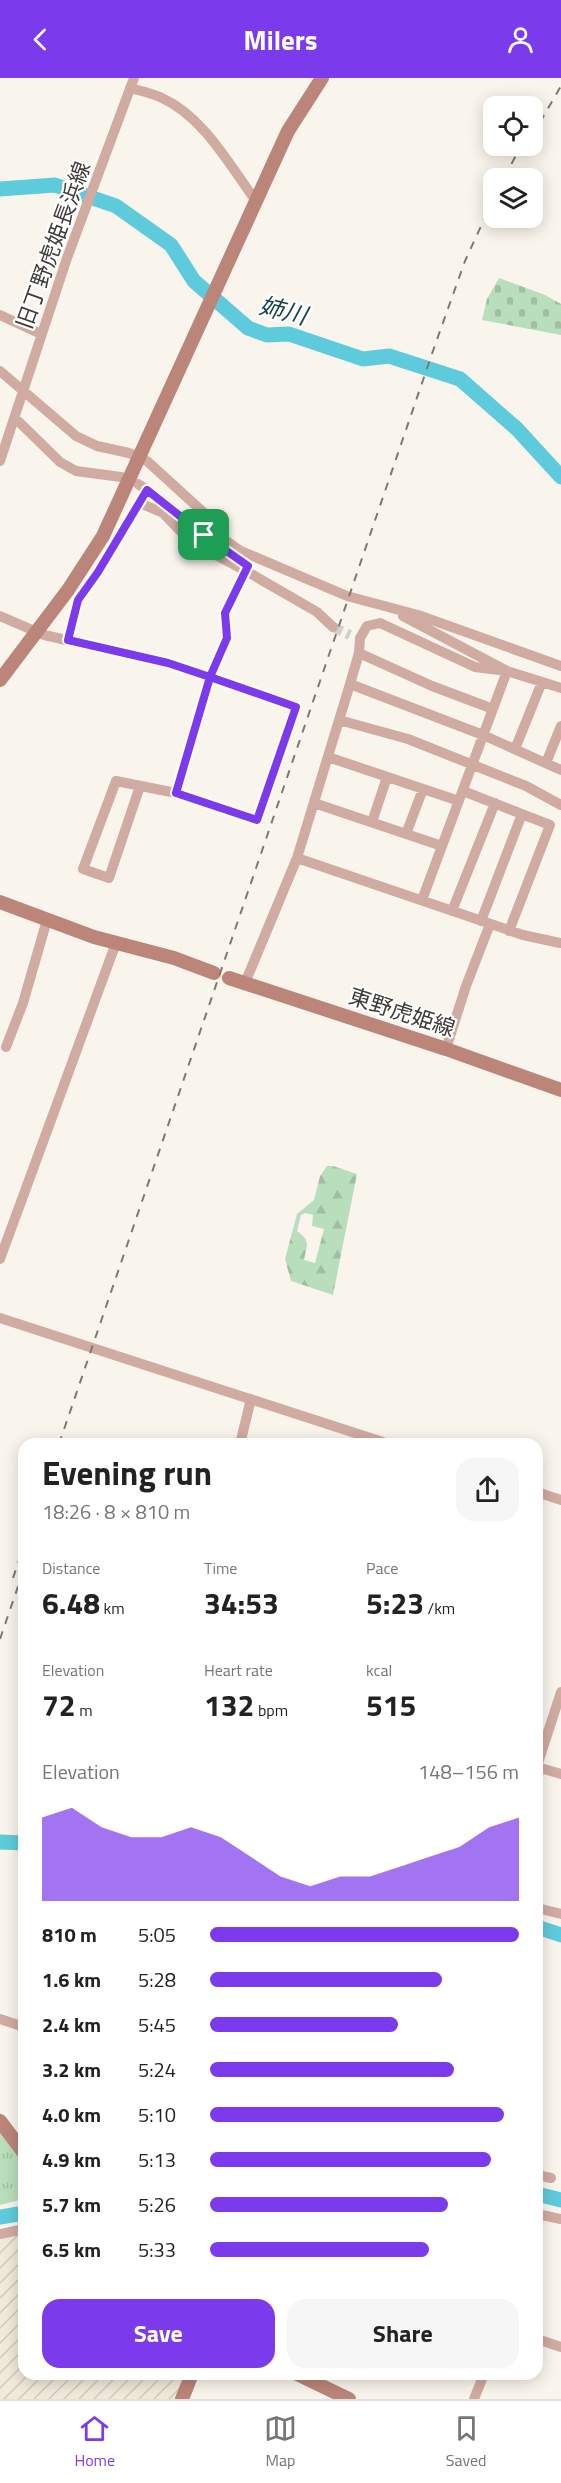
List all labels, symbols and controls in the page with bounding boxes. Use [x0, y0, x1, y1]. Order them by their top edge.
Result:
text: Milers [244, 19, 317, 60]
icon: back [24, 23, 57, 56]
icon: person [504, 23, 537, 56]
map controls [483, 96, 543, 228]
button: locate [483, 96, 543, 156]
street label: 旧丁野虎姫長浜線 [7, 156, 99, 334]
button: layers [483, 168, 543, 228]
water label: 姉川 [256, 287, 314, 334]
pin [178, 509, 229, 560]
icon: arrive [187, 518, 220, 551]
street label: 東野虎姫線 [344, 979, 460, 1045]
text: Evening run [42, 1448, 212, 1498]
button: share [456, 1458, 519, 1521]
text: 18:26 · 8 × 810 m [42, 1496, 190, 1527]
text: Distance [42, 1556, 100, 1580]
text: Time [204, 1556, 237, 1580]
text: Pace [366, 1556, 398, 1580]
text: 6.48 [42, 1580, 100, 1626]
text: 34:53 [204, 1580, 279, 1626]
text: 5:23 [366, 1580, 424, 1626]
text: km [100, 1596, 125, 1620]
text: /km [424, 1596, 455, 1620]
text: Elevation [42, 1658, 104, 1682]
text: Heart rate [204, 1658, 273, 1682]
text: kcal [366, 1658, 392, 1682]
text: 72 [42, 1682, 76, 1728]
text: 132 [204, 1682, 254, 1728]
text: 515 [366, 1682, 416, 1728]
text: m [76, 1698, 93, 1722]
text: bpm [254, 1698, 288, 1722]
text: Elevation [42, 1756, 120, 1787]
text: 148–156 m [418, 1756, 519, 1787]
text: 810 m [42, 1919, 97, 1950]
text: 5:05 [138, 1919, 176, 1950]
text: 1.6 km [42, 1964, 101, 1995]
text: 5:28 [138, 1964, 176, 1995]
text: 2.4 km [42, 2009, 101, 2040]
text: 5:45 [138, 2009, 176, 2040]
text: 3.2 km [42, 2054, 101, 2085]
text: 5:24 [138, 2054, 176, 2085]
text: 4.0 km [42, 2099, 101, 2130]
text: 5:10 [138, 2099, 176, 2130]
text: 4.9 km [42, 2144, 101, 2175]
text: 5:13 [138, 2144, 176, 2175]
text: 5.7 km [42, 2189, 101, 2220]
text: 5:26 [138, 2189, 176, 2220]
text: 6.5 km [42, 2234, 101, 2265]
text: 5:33 [138, 2234, 176, 2265]
button: Save [42, 2299, 275, 2368]
button: Share [287, 2299, 519, 2368]
tab: Home [74, 2412, 115, 2472]
tab: Map [264, 2412, 297, 2472]
tab: Saved [446, 2412, 487, 2472]

